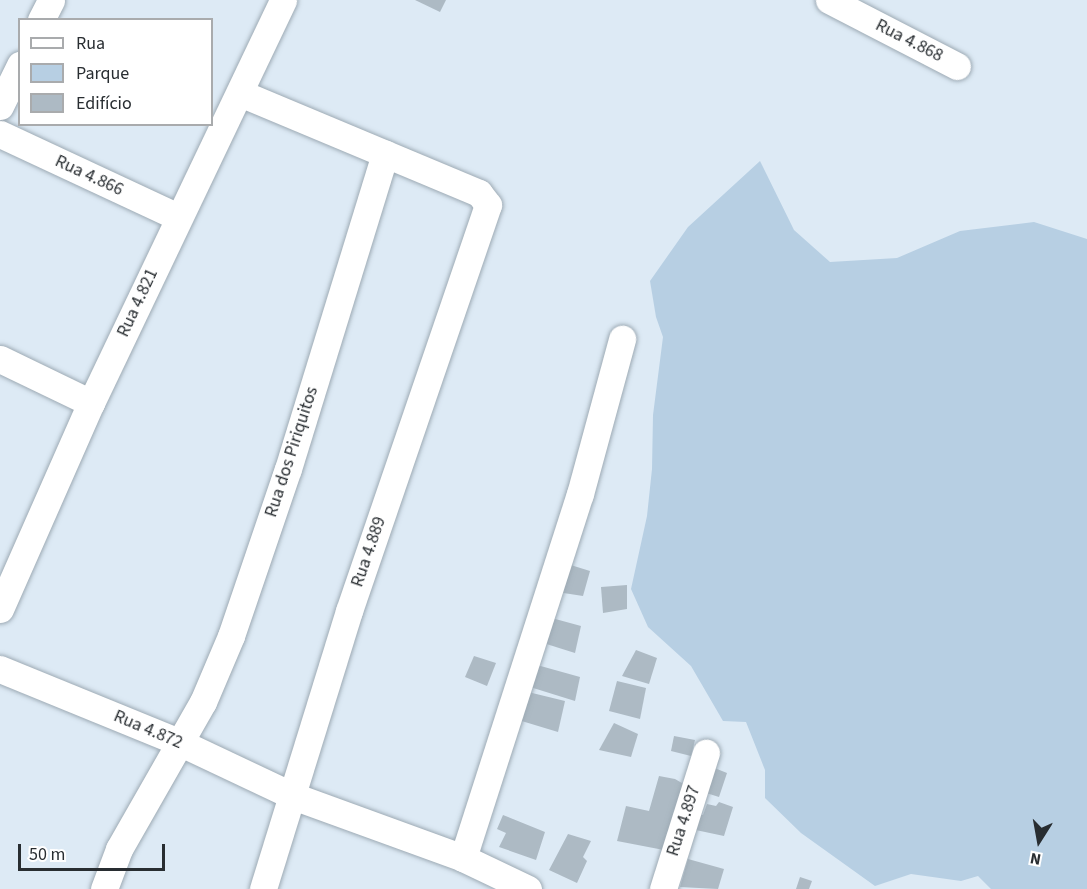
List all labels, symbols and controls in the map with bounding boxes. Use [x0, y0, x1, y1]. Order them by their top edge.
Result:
street label: Rua 4.868 [872, 15, 946, 67]
legend [18, 18, 213, 126]
text: Rua [76, 31, 105, 56]
text: Parque [76, 61, 129, 86]
text: Edifício [76, 91, 132, 116]
street label: Rua 4.866 [51, 151, 127, 201]
street label: Rua 4.821 [113, 265, 163, 341]
street label: Rua dos Piriquitos [261, 384, 323, 520]
street label: Rua 4.889 [347, 514, 391, 590]
street label: Rua 4.872 [110, 706, 186, 754]
street label: Rua 4.897 [662, 783, 706, 859]
north arrow [1009, 811, 1069, 871]
scale bar [21, 832, 168, 870]
text: 50 m [29, 842, 65, 867]
text: N [1028, 847, 1043, 870]

